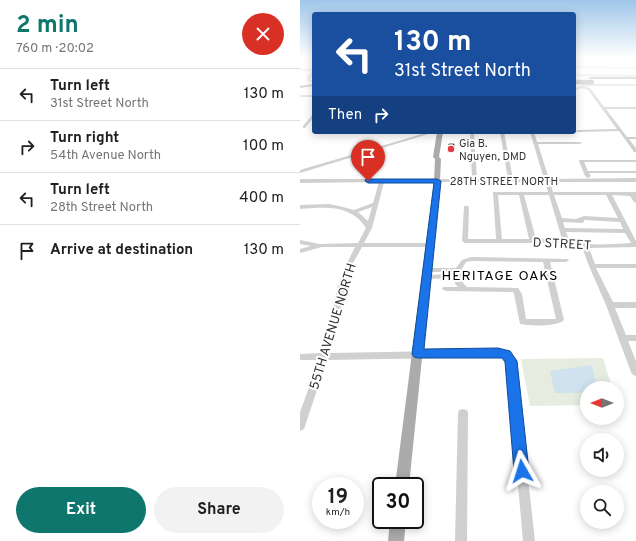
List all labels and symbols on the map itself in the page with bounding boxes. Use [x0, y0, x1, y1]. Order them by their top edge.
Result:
place label: Gia B. Nguyen, DMD [459, 137, 526, 164]
pin [351, 140, 385, 181]
marker: Gia B. Nguyen, DMD [446, 144, 456, 154]
street label: 28TH STREET NORTH [450, 175, 558, 189]
street label: D STREET [532, 235, 592, 255]
street label: 55TH AVENUE NORTH [307, 261, 361, 392]
district label: HERITAGE OAKS [441, 268, 559, 285]
north arrow [580, 381, 624, 425]
position arrow [501, 450, 543, 492]
speed limit sign: 30 [372, 477, 424, 529]

